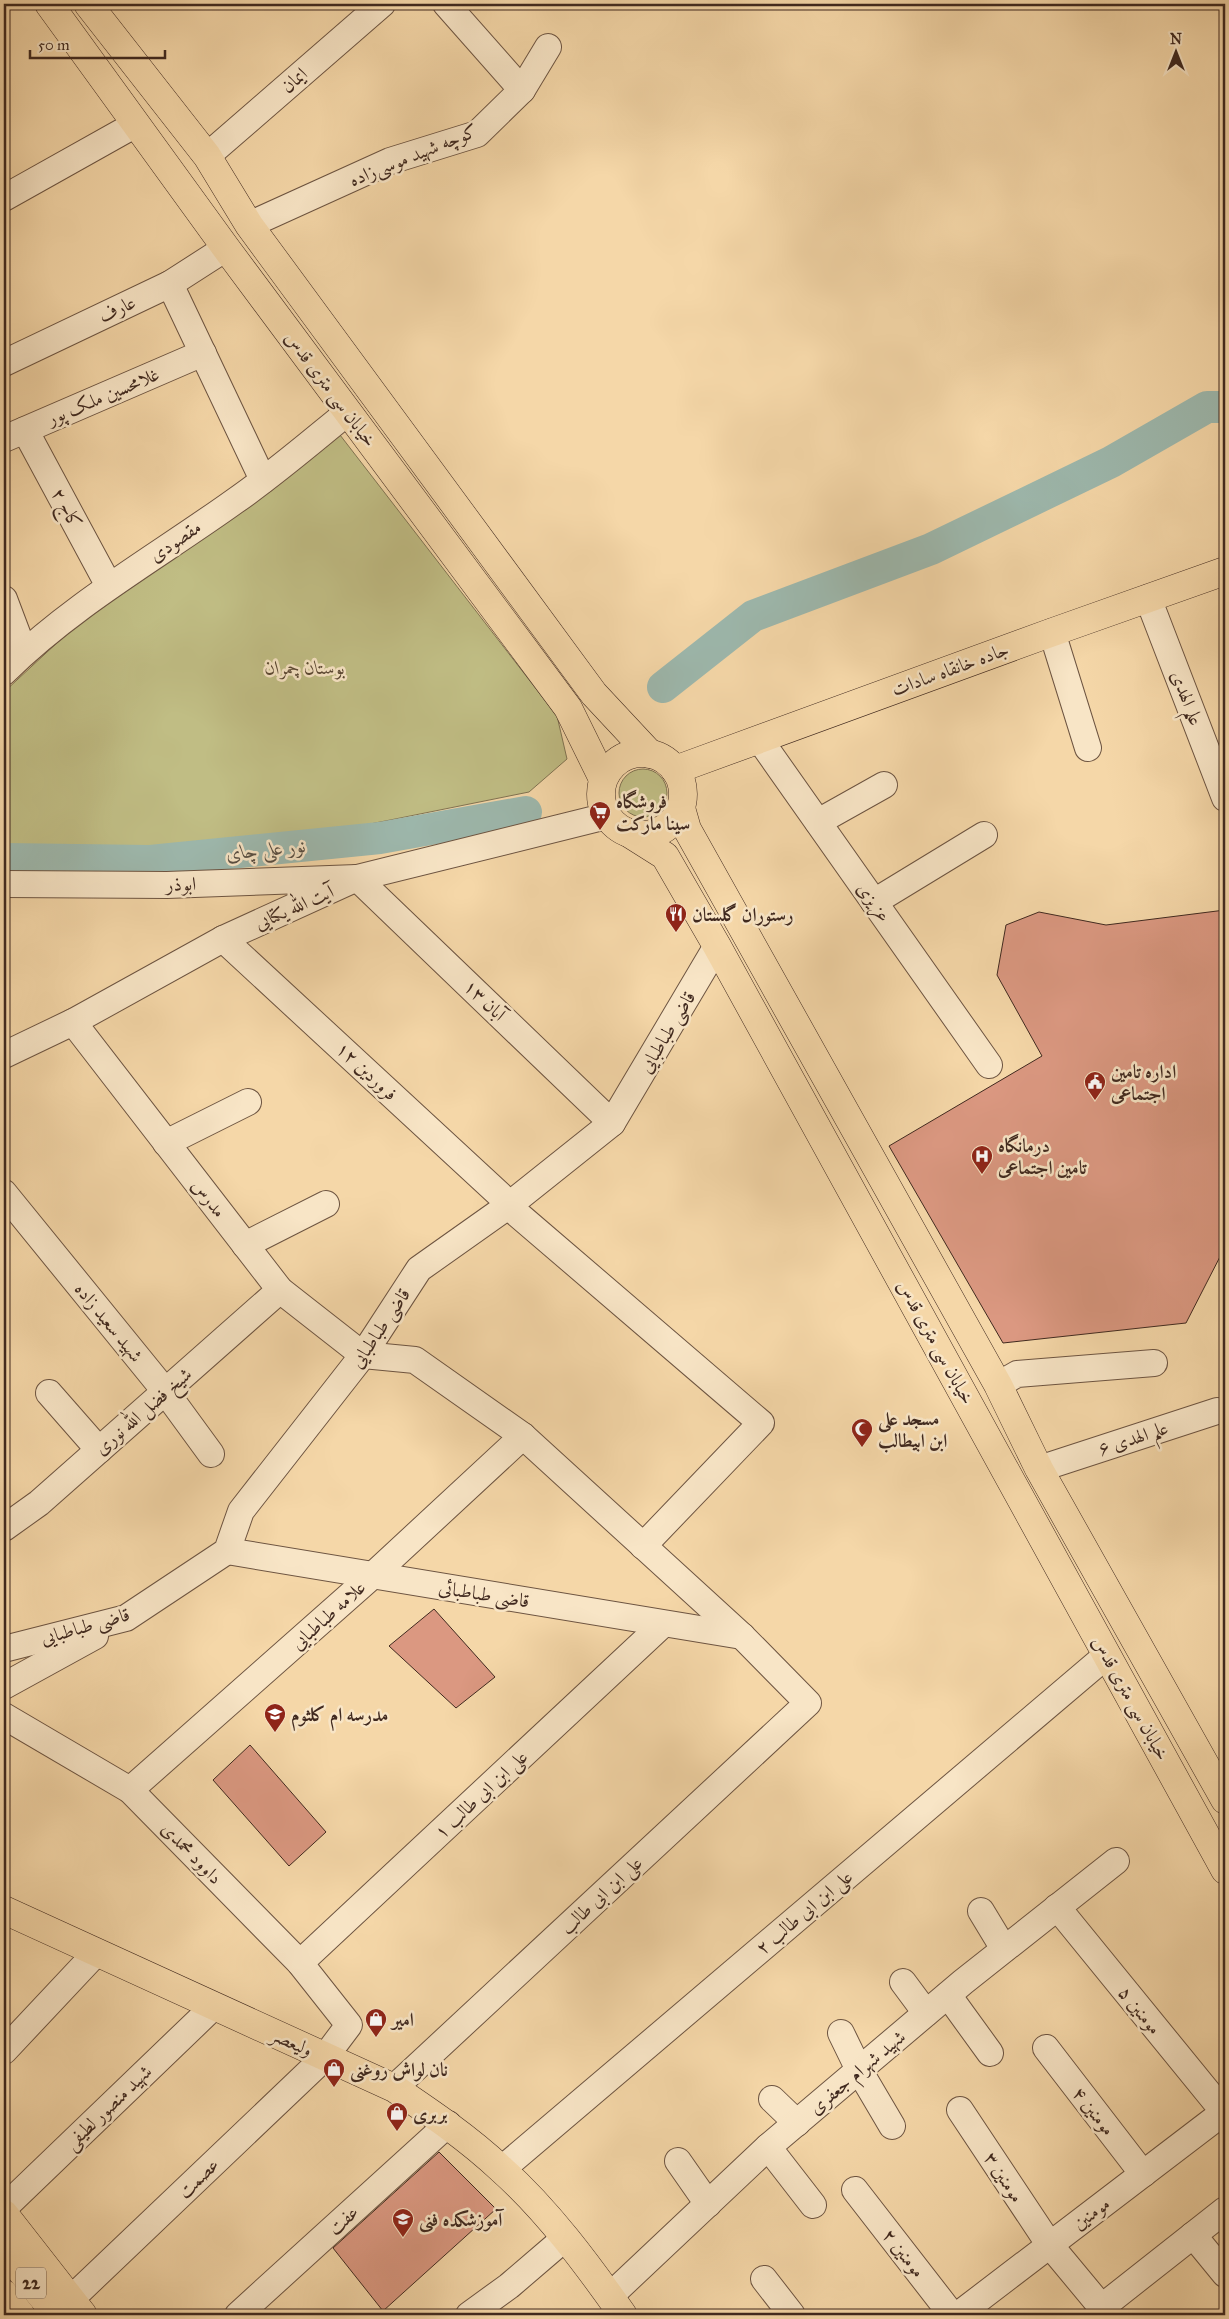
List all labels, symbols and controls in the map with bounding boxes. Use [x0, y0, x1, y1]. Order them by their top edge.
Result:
scale bar [30, 28, 165, 60]
north arrow [1152, 28, 1202, 78]
text: N [1170, 31, 1182, 48]
text: 50 m [38, 36, 70, 54]
street label: ایمان [276, 62, 312, 98]
street label: کوچه شهید موسی‌زاده [345, 119, 481, 193]
street label: عارف [95, 290, 139, 328]
street label: خیابان سی متری قدس [278, 327, 382, 453]
street label: غلامحسین ملک پور [42, 362, 163, 433]
street label: کاج ۲ [42, 484, 87, 535]
street label: مقصودی [145, 515, 206, 568]
street label: جاده خانقاه سادات [888, 637, 1012, 701]
park label: بوستان چمران [265, 656, 346, 680]
street label: علم الهدی [1159, 667, 1208, 732]
place label: فروشگاه سینا مارکت [616, 789, 690, 835]
supermarket icon: فروشگاه سینا مارکت [588, 800, 612, 831]
water label: نور علی چای [225, 833, 308, 868]
street label: ابوذر [163, 872, 197, 897]
street label: آیت الله یکتایی [250, 876, 339, 936]
street label: عزیزی [851, 878, 896, 927]
restaurant icon: رستوران گلستان [664, 902, 688, 933]
place label: رستوران گلستان [692, 903, 794, 927]
street label: ۱۳ آبان [459, 975, 512, 1027]
street label: قاضی طباطبایی [634, 987, 702, 1078]
street label: ۱۲ فروردین [331, 1037, 402, 1106]
place label: اداره تامین اجتماعی [1110, 1060, 1176, 1105]
public building icon: اداره تامین اجتماعی [1083, 1070, 1107, 1101]
place label: درمانگاه تامین اجتماعی [997, 1133, 1087, 1179]
hospital icon: درمانگاه تامین اجتماعی [970, 1144, 994, 1175]
street label: مدرس [187, 1174, 231, 1222]
street label: خیابان سی متری قدس [891, 1276, 980, 1409]
street label: شهید سعید زاده [69, 1278, 148, 1367]
street label: قاضی طباطبایی [345, 1284, 417, 1373]
street label: شیخ فضل الله نوری [88, 1360, 200, 1464]
place label: مسجد علی ابن ابیطالب [877, 1407, 947, 1453]
street label: علم الهدی ۶ [1095, 1416, 1173, 1468]
mosque icon: مسجد علی ابن ابیطالب [850, 1417, 874, 1448]
street label: علامه طباطبایی [286, 1575, 371, 1656]
street label: قاضی طباطبائی [437, 1575, 531, 1614]
street label: قاضی طباطبایی [38, 1602, 133, 1652]
street label: خیابان سی متری قدس [1086, 1632, 1175, 1765]
school or university icon: مدرسه ام کلثوم [263, 1702, 287, 1733]
place label: مدرسه ام کلثوم [291, 1703, 388, 1732]
street label: علی ابن ابی طالب ۱ [430, 1745, 534, 1845]
street label: داوود محمدی [157, 1817, 227, 1889]
street label: علی ابن ابی طالب [555, 1851, 649, 1941]
street label: علی ابن ابی طالب ۲ [751, 1865, 859, 1961]
street label: ۵ مومنین [1113, 1981, 1166, 2039]
shop icon: امیر [364, 2007, 388, 2038]
place label: امیر [390, 2008, 414, 2031]
street label: ولیعصر [266, 2022, 316, 2062]
street label: شهید شهرام جعفری [804, 2025, 913, 2123]
shop icon: نان لواش روغنی [322, 2057, 346, 2088]
place label: نان لواش روغنی [350, 2058, 448, 2083]
street label: شهید منصور لطیفی [60, 2060, 158, 2156]
street label: مومنین ۴ [1067, 2082, 1120, 2141]
shop icon: بربری [385, 2101, 409, 2132]
place label: بربری [413, 2102, 448, 2125]
street label: مومنین ۳ [978, 2147, 1029, 2207]
street label: عصمت [173, 2153, 223, 2203]
street label: مومنین [1068, 2192, 1115, 2235]
street label: عفت [323, 2200, 363, 2240]
school or university icon: آموزشکده فنی [391, 2207, 415, 2238]
place label: آموزشکده فنی [419, 2208, 505, 2233]
street label: مومنین ۲ [877, 2224, 930, 2283]
road number: 22 [16, 2268, 46, 2298]

